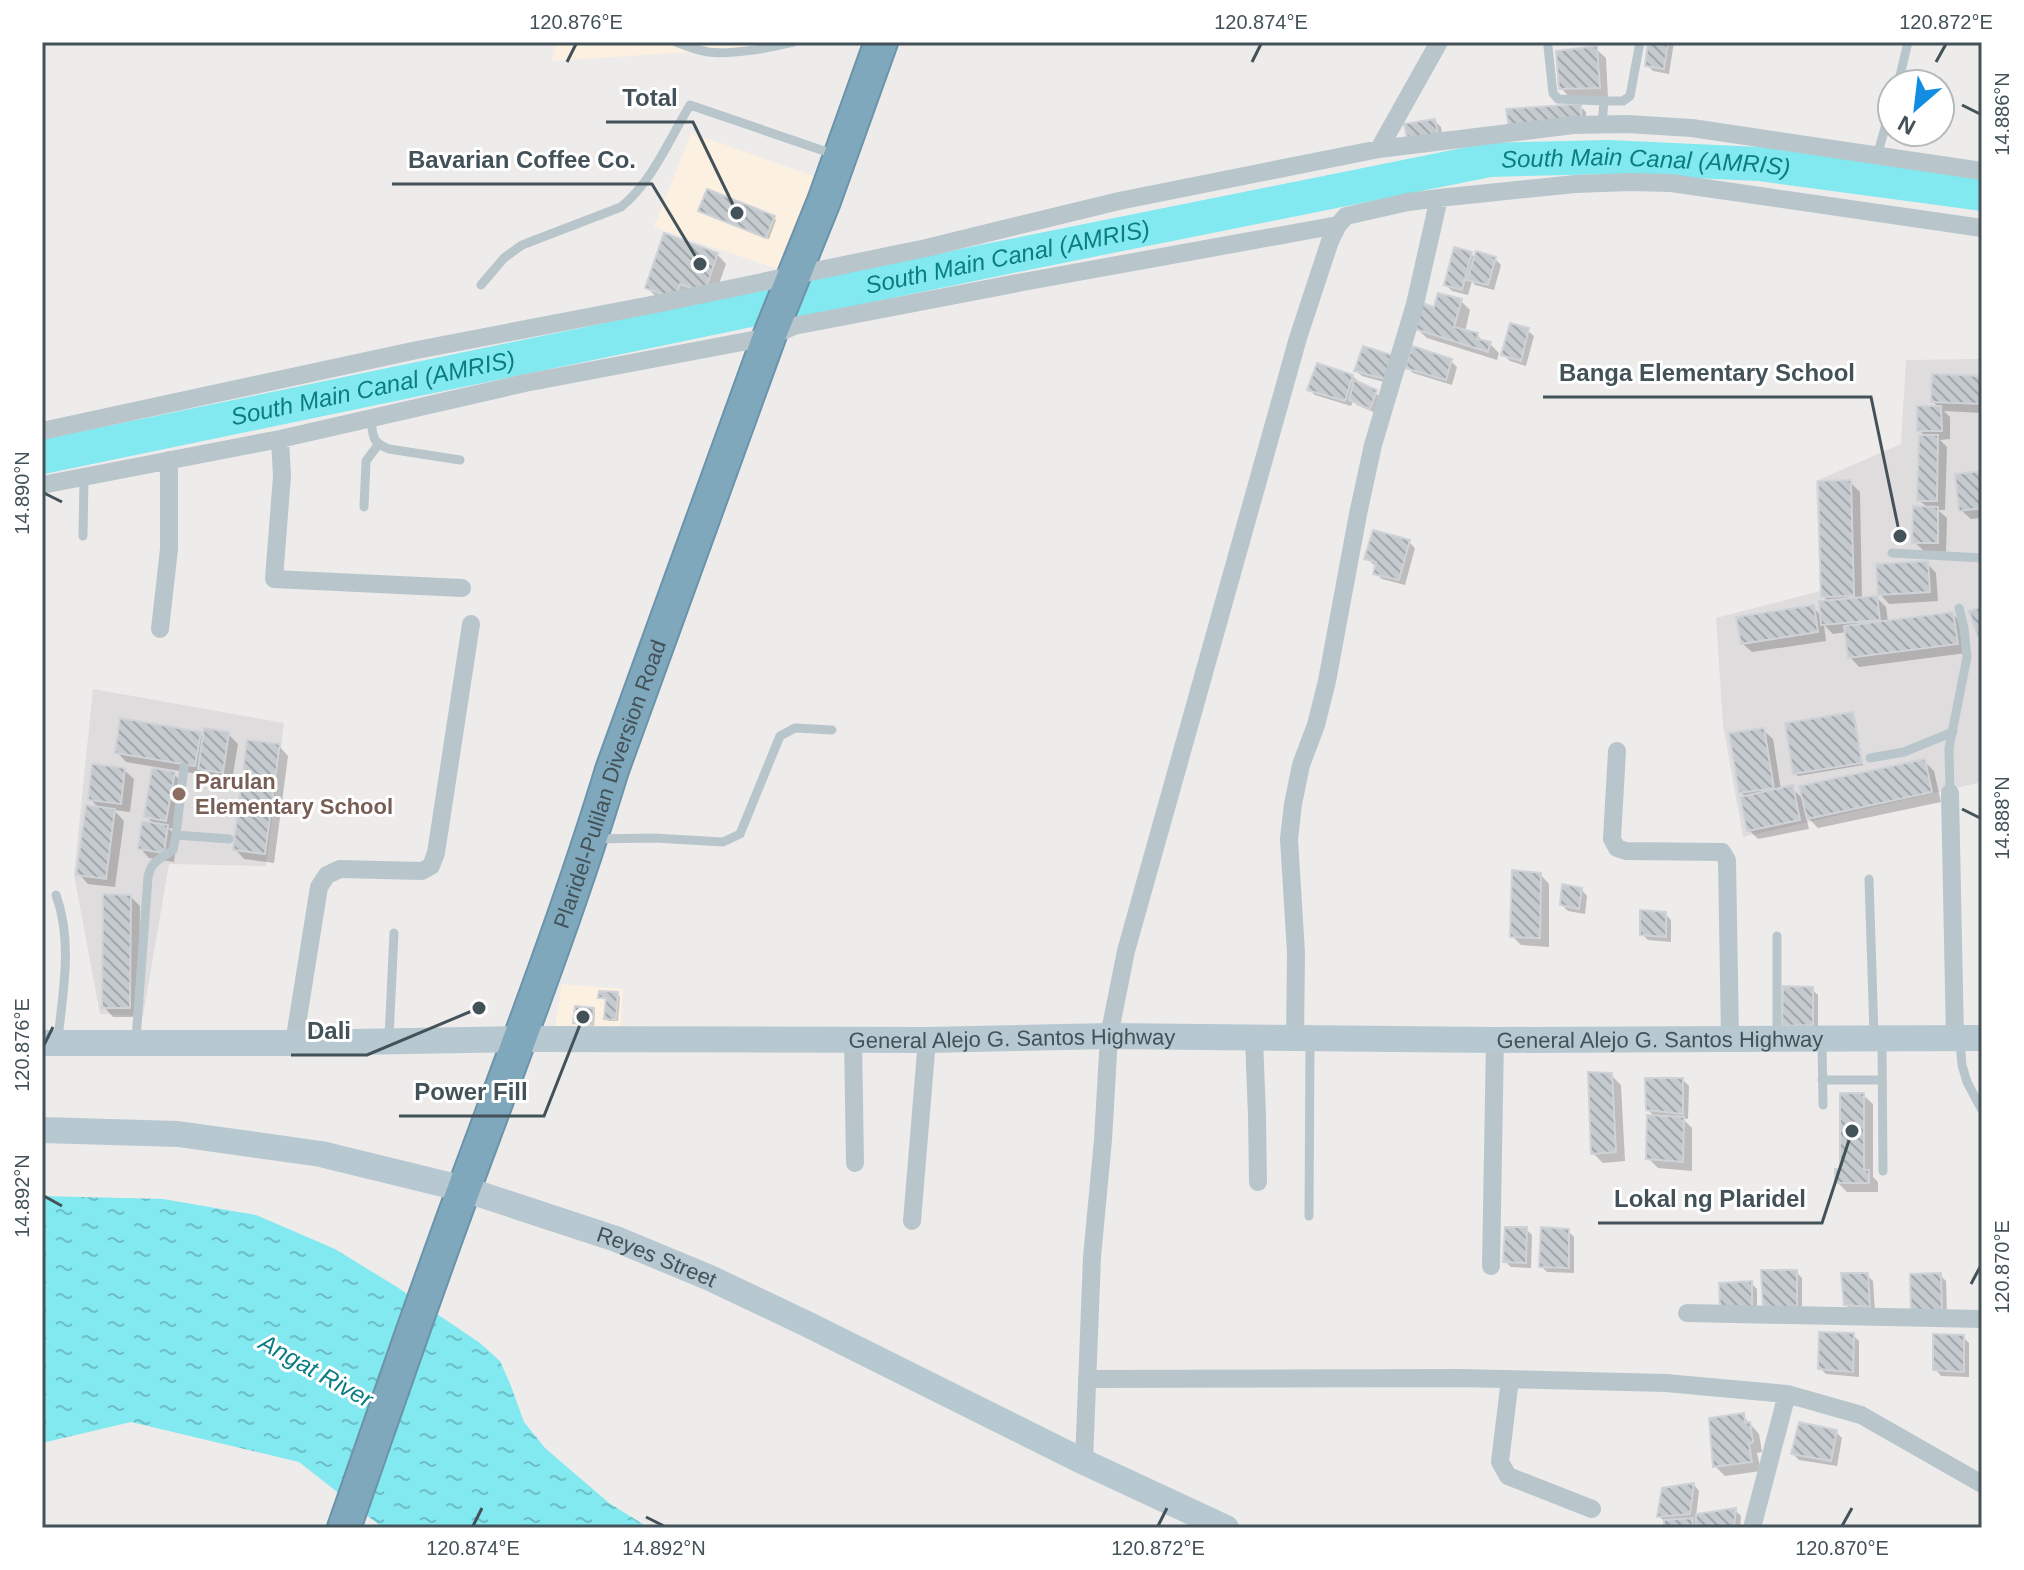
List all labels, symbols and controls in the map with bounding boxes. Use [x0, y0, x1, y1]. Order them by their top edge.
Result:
text: 120.876°E [529, 11, 623, 33]
text: 120.874°E [1214, 11, 1308, 33]
text: 120.872°E [1899, 11, 1993, 33]
north arrow [1876, 68, 1956, 148]
text: 14.886°N [1991, 72, 2013, 156]
callout: Total [606, 74, 693, 122]
text: Total [622, 84, 678, 111]
text: N [1894, 110, 1920, 140]
callout: Bavarian Coffee Co. [392, 136, 652, 184]
water label: South Main Canal (AMRIS) [1501, 143, 1792, 181]
text: Bavarian Coffee Co. [408, 146, 636, 173]
water label: South Main Canal (AMRIS) [863, 215, 1152, 299]
water label: South Main Canal (AMRIS) [228, 345, 517, 430]
callout: Banga Elementary School [1543, 349, 1871, 397]
text: Banga Elementary School [1559, 359, 1855, 386]
text: 14.890°N [11, 451, 33, 535]
street label: Plaridel-Pulilan Diversion Road [549, 636, 671, 932]
place label: Parulan Elementary School [195, 769, 393, 819]
text: 14.888°N [1991, 776, 2013, 860]
marker: Parulan Elementary School [170, 785, 188, 803]
text: 120.876°E [11, 998, 33, 1092]
callout: Dali [291, 1007, 367, 1055]
text: Dali [307, 1017, 351, 1044]
street label: General Alejo G. Santos Highway [849, 1024, 1175, 1053]
street label: General Alejo G. Santos Highway [1496, 1027, 1823, 1053]
callout: Power Fill [399, 1068, 544, 1116]
text: Power Fill [414, 1078, 528, 1105]
text: 14.892°N [11, 1154, 33, 1238]
callout: Lokal ng Plaridel [1598, 1175, 1822, 1223]
text: Lokal ng Plaridel [1614, 1185, 1806, 1212]
text: 120.870°E [1991, 1220, 2013, 1314]
street label: Reyes Street [594, 1222, 721, 1292]
water label: Angat River [253, 1327, 379, 1413]
text: 120.874°E [426, 1537, 520, 1559]
text: 14.892°N [622, 1537, 706, 1559]
text: 120.872°E [1111, 1537, 1205, 1559]
text: 120.870°E [1795, 1537, 1889, 1559]

